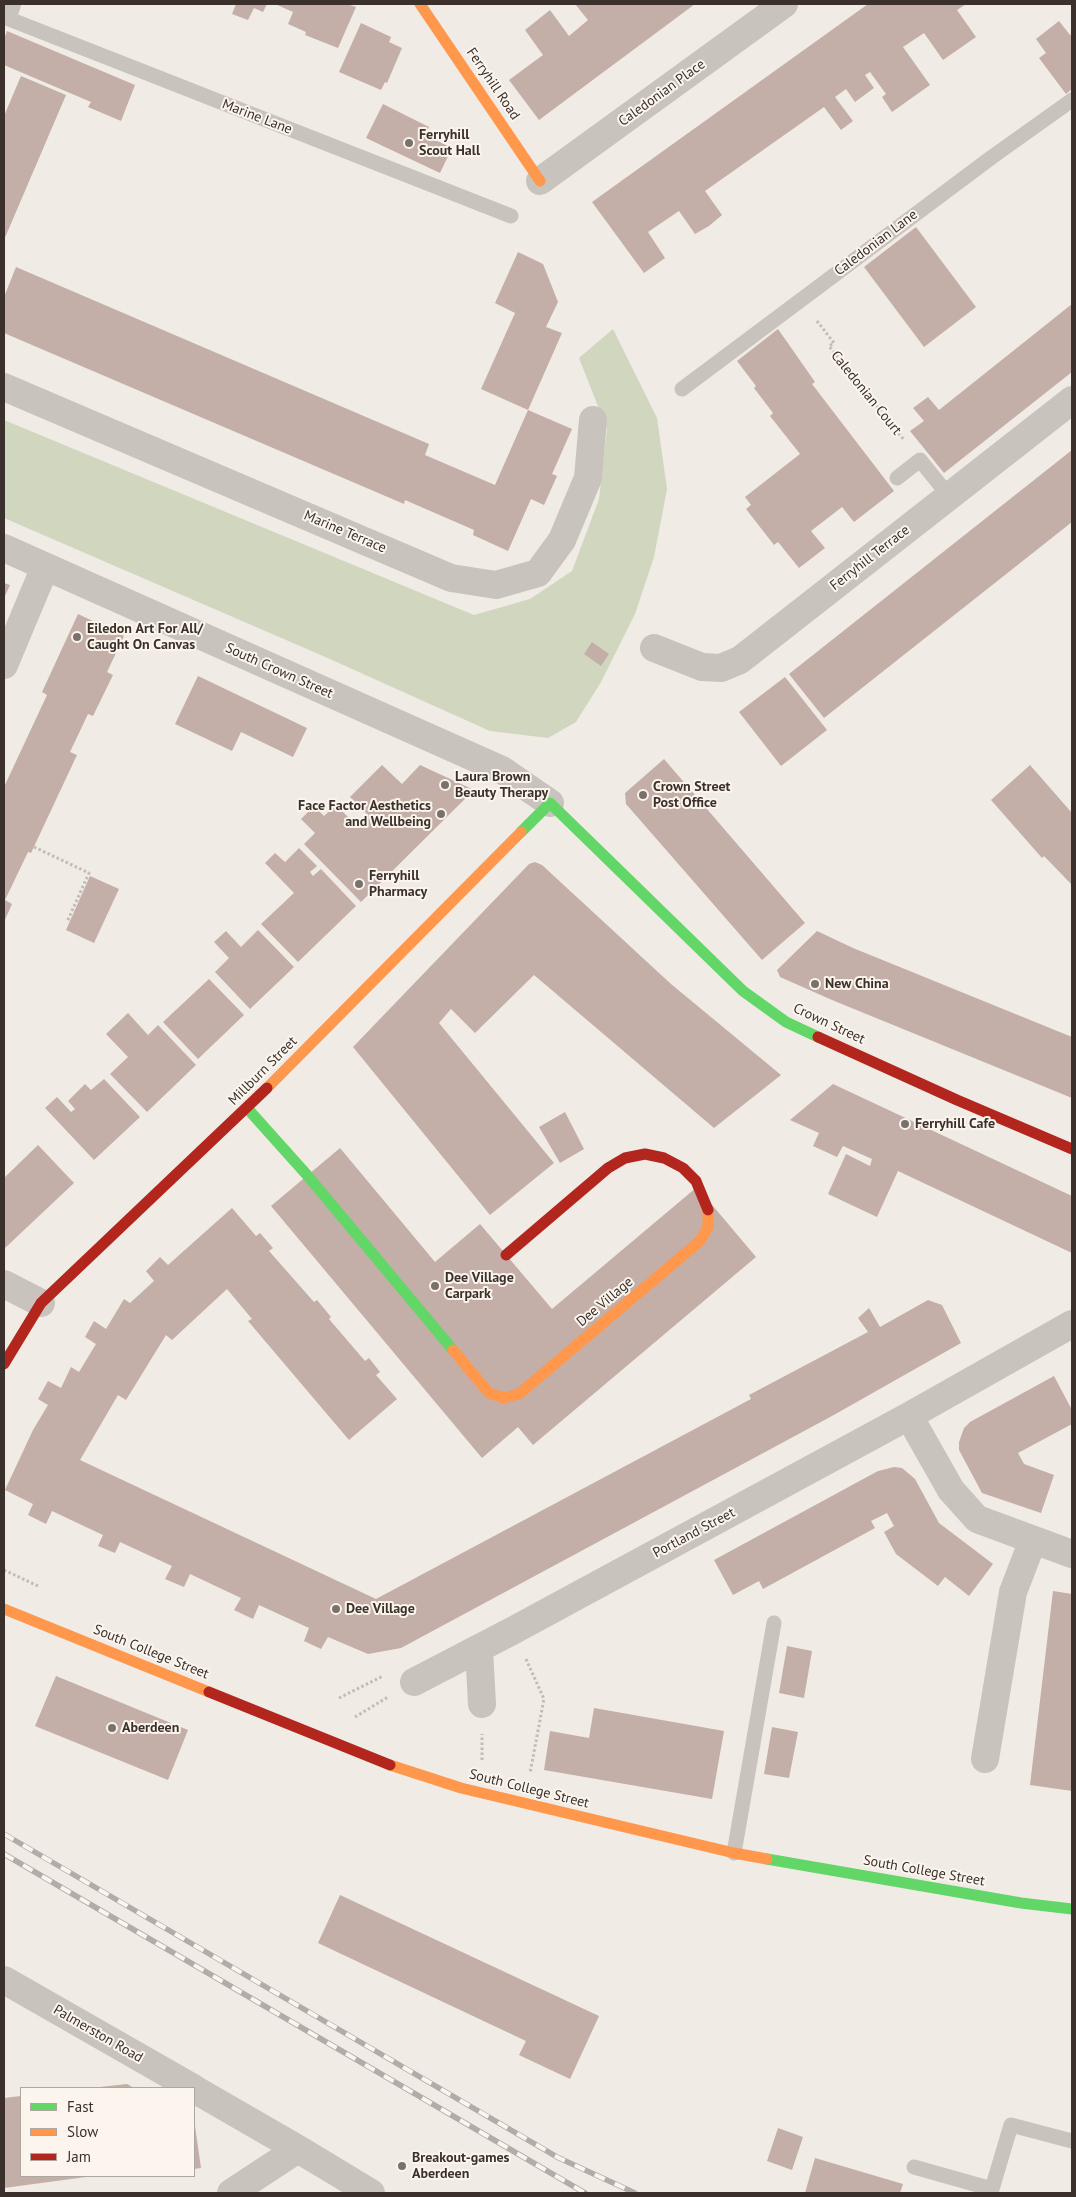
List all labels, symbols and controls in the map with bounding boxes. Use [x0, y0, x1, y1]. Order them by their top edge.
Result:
street label: Ferryhill Road [463, 45, 523, 123]
street label: Caledonian Place [616, 56, 708, 130]
street label: Marine Lane [220, 96, 294, 138]
place label: Ferryhill Scout Hall [419, 127, 480, 160]
marker: Ferryhill Scout Hall [403, 137, 415, 149]
street label: Caledonian Lane [831, 206, 921, 280]
street label: Caledonian Court [827, 348, 905, 438]
street label: Marine Terrace [301, 507, 389, 557]
street label: Ferryhill Terrace [827, 522, 913, 594]
place label: Eiledon Art For All/ Caught On Canvas [87, 621, 203, 654]
marker: Eiledon Art For All/ Caught On Canvas [71, 631, 83, 643]
street label: South Crown Street [223, 640, 335, 702]
place label: Laura Brown Beauty Therapy [455, 769, 548, 802]
marker: Laura Brown Beauty Therapy [439, 779, 451, 791]
place label: Crown Street Post Office [653, 779, 731, 812]
marker: Crown Street Post Office [637, 789, 649, 801]
place label: Face Factor Aesthetics and Wellbeing [298, 798, 431, 830]
marker: Face Factor Aesthetics and Wellbeing [435, 808, 447, 820]
place label: Ferryhill Pharmacy [369, 868, 427, 900]
marker: Ferryhill Pharmacy [353, 878, 365, 890]
place label: New China [825, 976, 889, 992]
marker: New China [809, 978, 821, 990]
street label: Crown Street [790, 1000, 868, 1048]
street label: Millburn Street [225, 1033, 301, 1109]
place label: Ferryhill Cafe [915, 1116, 995, 1132]
marker: Ferryhill Cafe [899, 1118, 911, 1130]
place label: Dee Village Carpark [445, 1270, 514, 1302]
street label: Dee Village [573, 1274, 637, 1330]
marker: Dee Village Carpark [429, 1280, 441, 1292]
street label: Portland Street [650, 1504, 738, 1562]
place label: Dee Village [346, 1601, 415, 1617]
marker: Dee Village [330, 1603, 342, 1615]
street label: South College Street [91, 1621, 211, 1683]
place label: Aberdeen [122, 1720, 179, 1736]
marker: Aberdeen [106, 1722, 118, 1734]
street label: South College Street [467, 1766, 591, 1812]
street label: South College Street [862, 1852, 986, 1890]
street label: Palmerston Road [50, 2002, 146, 2066]
legend [20, 2087, 195, 2177]
text: Fast [67, 2097, 94, 2116]
text: Slow [67, 2122, 98, 2141]
text: Jam [67, 2147, 91, 2166]
place label: Breakout-games Aberdeen [412, 2150, 509, 2182]
marker: Breakout-games Aberdeen [396, 2160, 408, 2172]

